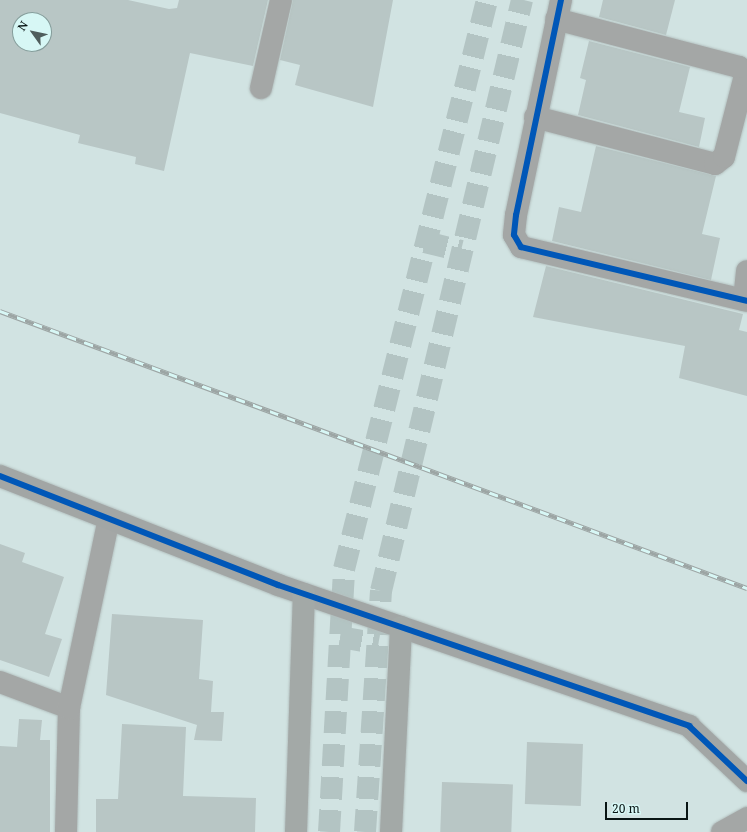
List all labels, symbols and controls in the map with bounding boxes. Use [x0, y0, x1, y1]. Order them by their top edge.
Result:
north arrow [12, 12, 52, 52]
text: N [14, 18, 31, 33]
scale bar [607, 794, 690, 820]
text: 20 m [612, 800, 640, 817]

